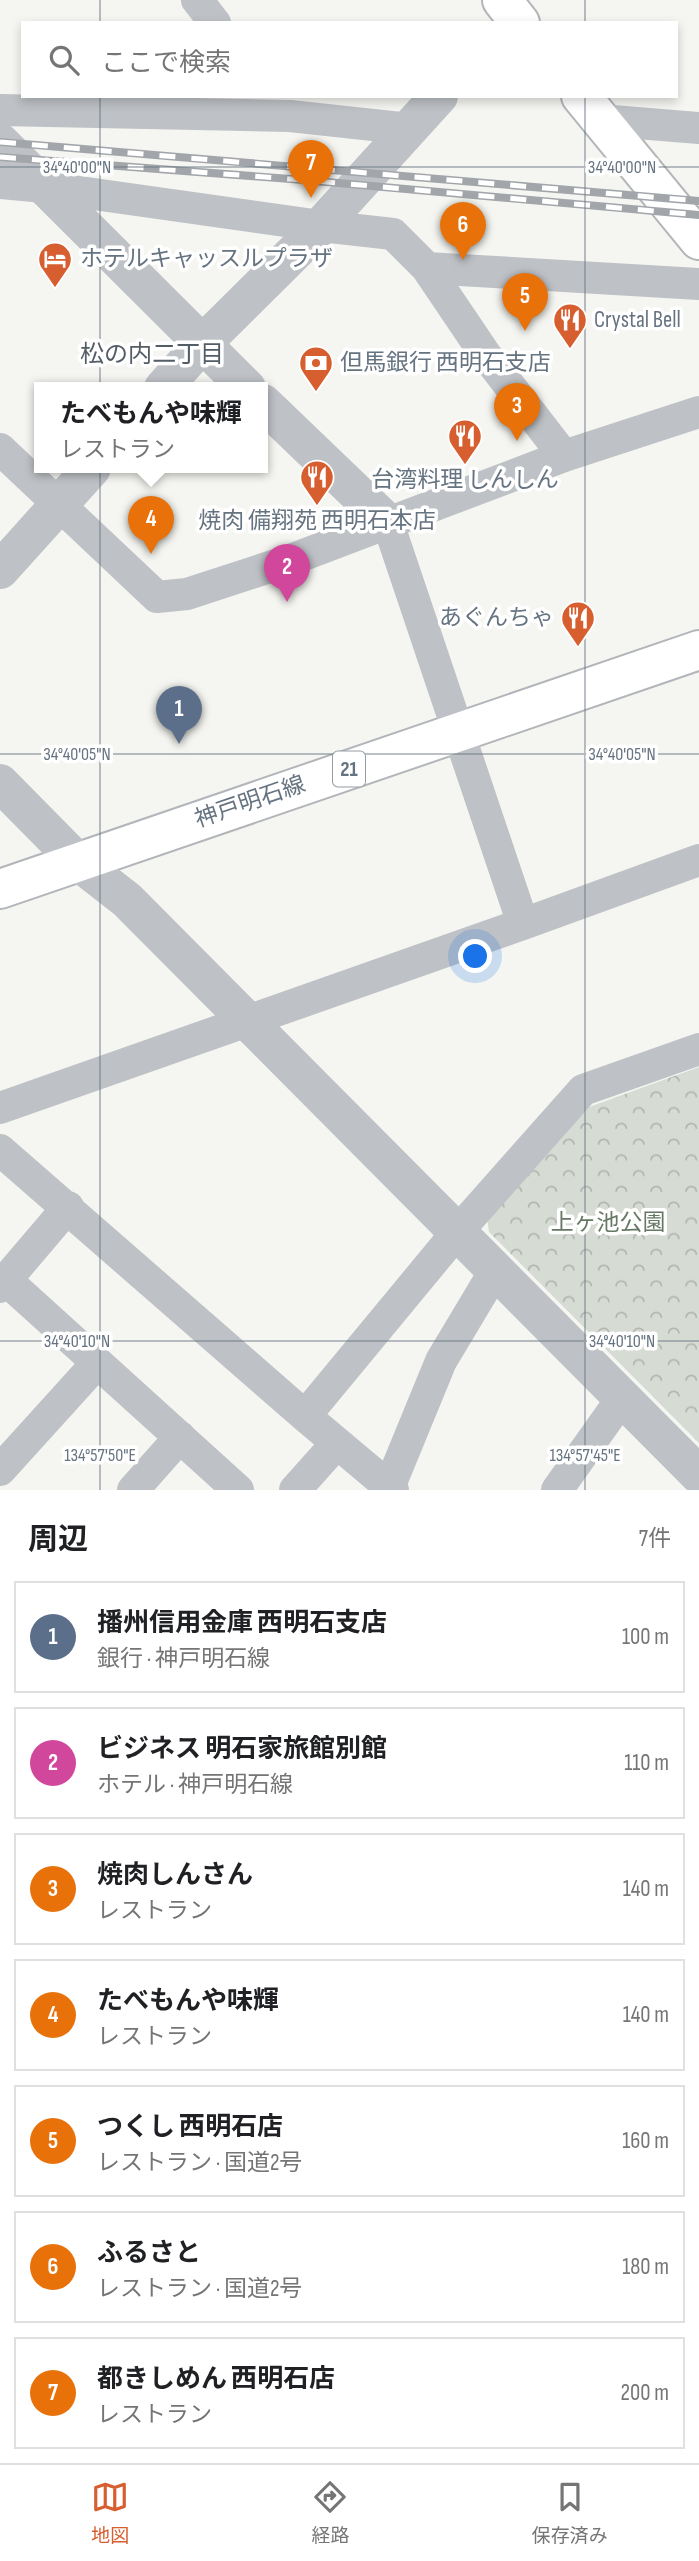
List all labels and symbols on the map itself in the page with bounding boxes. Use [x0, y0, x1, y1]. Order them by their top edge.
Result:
pin: 7 [288, 140, 334, 198]
text: 34°40'00"N [43, 157, 111, 178]
text: 34°40'00"N [588, 157, 656, 178]
pin: 6 [440, 202, 486, 260]
hotel icon: ホテルキャッスルプラザ [36, 240, 74, 289]
place label: ホテルキャッスルプラザ [80, 245, 333, 273]
pin: 5 [502, 273, 548, 331]
restaurant icon: Crystal Bell [551, 301, 589, 350]
place label: Crystal Bell [594, 306, 681, 334]
district label: 松の内二丁目 [80, 340, 224, 369]
bank icon: 但馬銀行 西明石支店 [297, 344, 335, 393]
place label: 但馬銀行 西明石支店 [340, 349, 551, 377]
pin: 3 [494, 383, 540, 441]
restaurant icon: 台湾料理 しんしん [446, 417, 484, 466]
restaurant icon: 焼肉 備翔苑 西明石本店 [298, 458, 336, 507]
place label: 台湾料理 しんしん [371, 466, 559, 494]
pin: 4 [128, 496, 174, 554]
place label: 焼肉 備翔苑 西明石本店 [198, 507, 436, 535]
pin: 2 [264, 544, 310, 602]
restaurant icon: あぐんちゃ [559, 599, 597, 648]
place label: あぐんちゃ [439, 604, 554, 632]
pin: 1 [156, 686, 202, 744]
text: 34°40'05"N [43, 744, 111, 765]
text: 34°40'05"N [588, 744, 656, 765]
road number: 21 [333, 752, 365, 786]
street label: 神戸明石線 [191, 770, 309, 834]
your location [458, 939, 492, 973]
park label: 上ヶ池公園 [551, 1209, 666, 1237]
text: 34°40'10"N [44, 1331, 110, 1352]
text: 34°40'10"N [589, 1331, 655, 1352]
text: 134°57'50"E [64, 1445, 136, 1466]
text: 134°57'45"E [549, 1445, 621, 1466]

